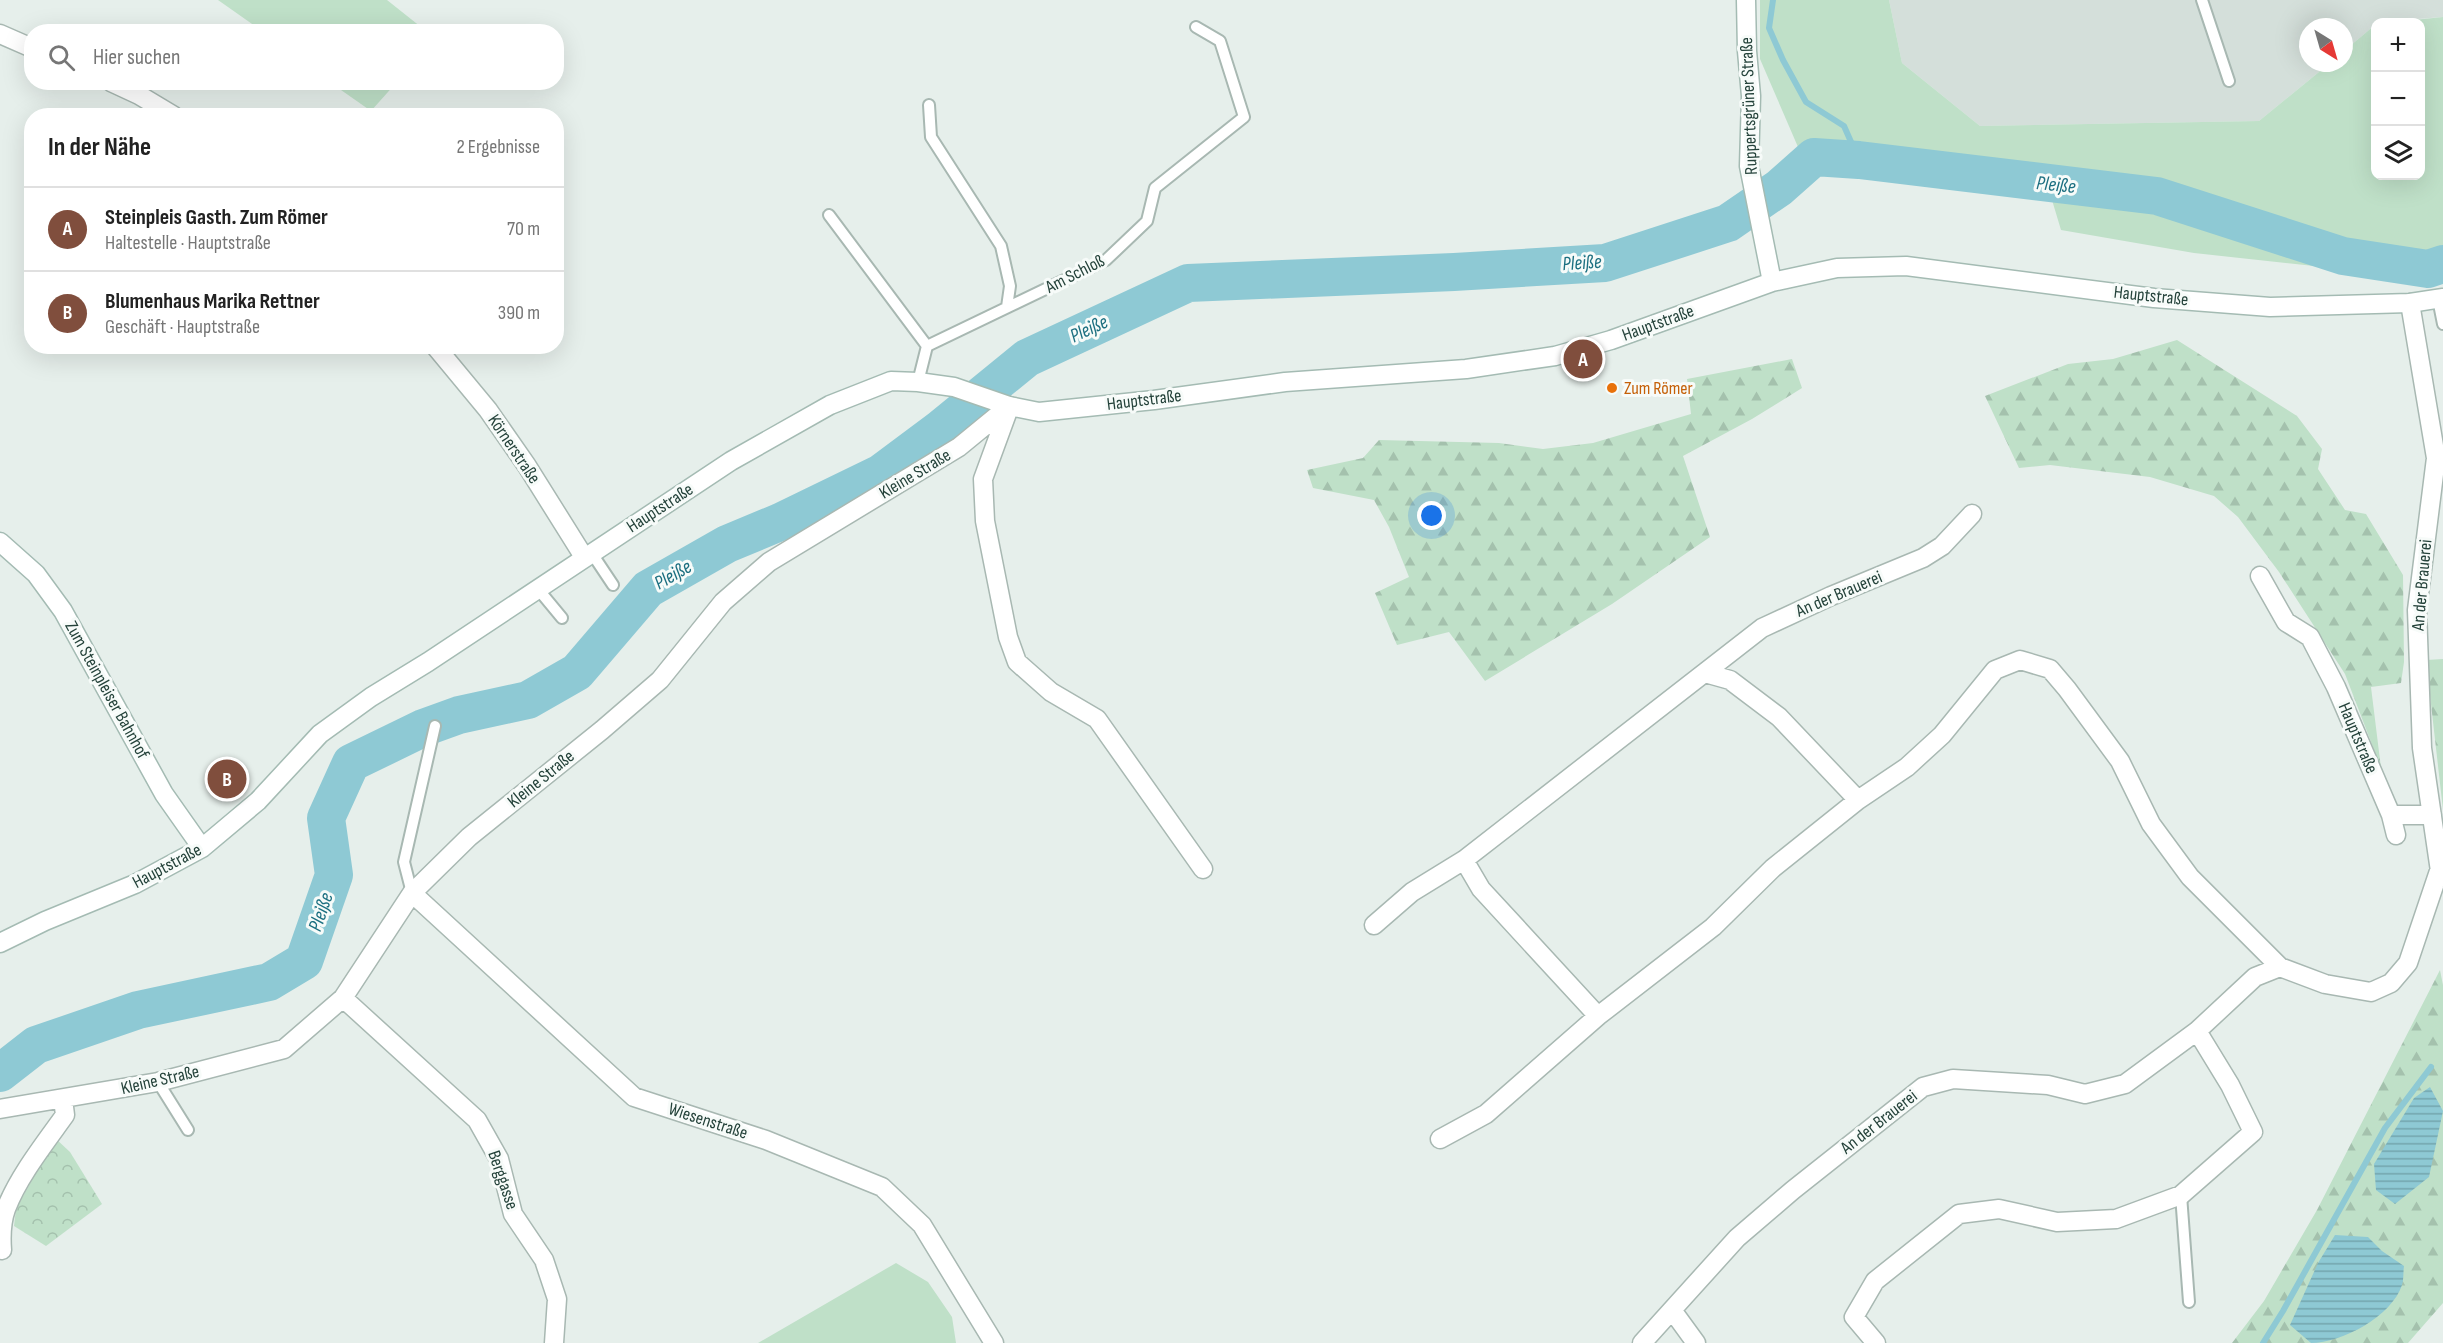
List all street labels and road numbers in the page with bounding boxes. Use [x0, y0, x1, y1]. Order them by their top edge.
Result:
street label: Ruppertsgrüner Straße [1736, 37, 1762, 175]
street label: Am Schloß [1041, 250, 1108, 298]
street label: Hauptstraße [2113, 282, 2189, 310]
street label: Hauptstraße [1619, 300, 1697, 346]
street label: Hauptstraße [1106, 385, 1182, 415]
street label: Körnerstraße [483, 410, 545, 488]
street label: Kleine Straße [875, 444, 955, 504]
street label: Hauptstraße [623, 479, 697, 537]
street label: An der Brauerei [2407, 539, 2436, 632]
street label: An der Brauerei [1792, 566, 1885, 622]
street label: Zum Steinpleiser Bahnhof [60, 617, 154, 763]
street label: Hauptstraße [2334, 699, 2382, 777]
street label: Kleine Straße [503, 746, 579, 812]
street label: Hauptstraße [129, 839, 205, 893]
street label: Kleine Straße [119, 1061, 201, 1099]
street label: An der Brauerei [1836, 1086, 1921, 1159]
street label: Wiesenstraße [666, 1098, 750, 1144]
street label: Berggasse [483, 1148, 523, 1212]

